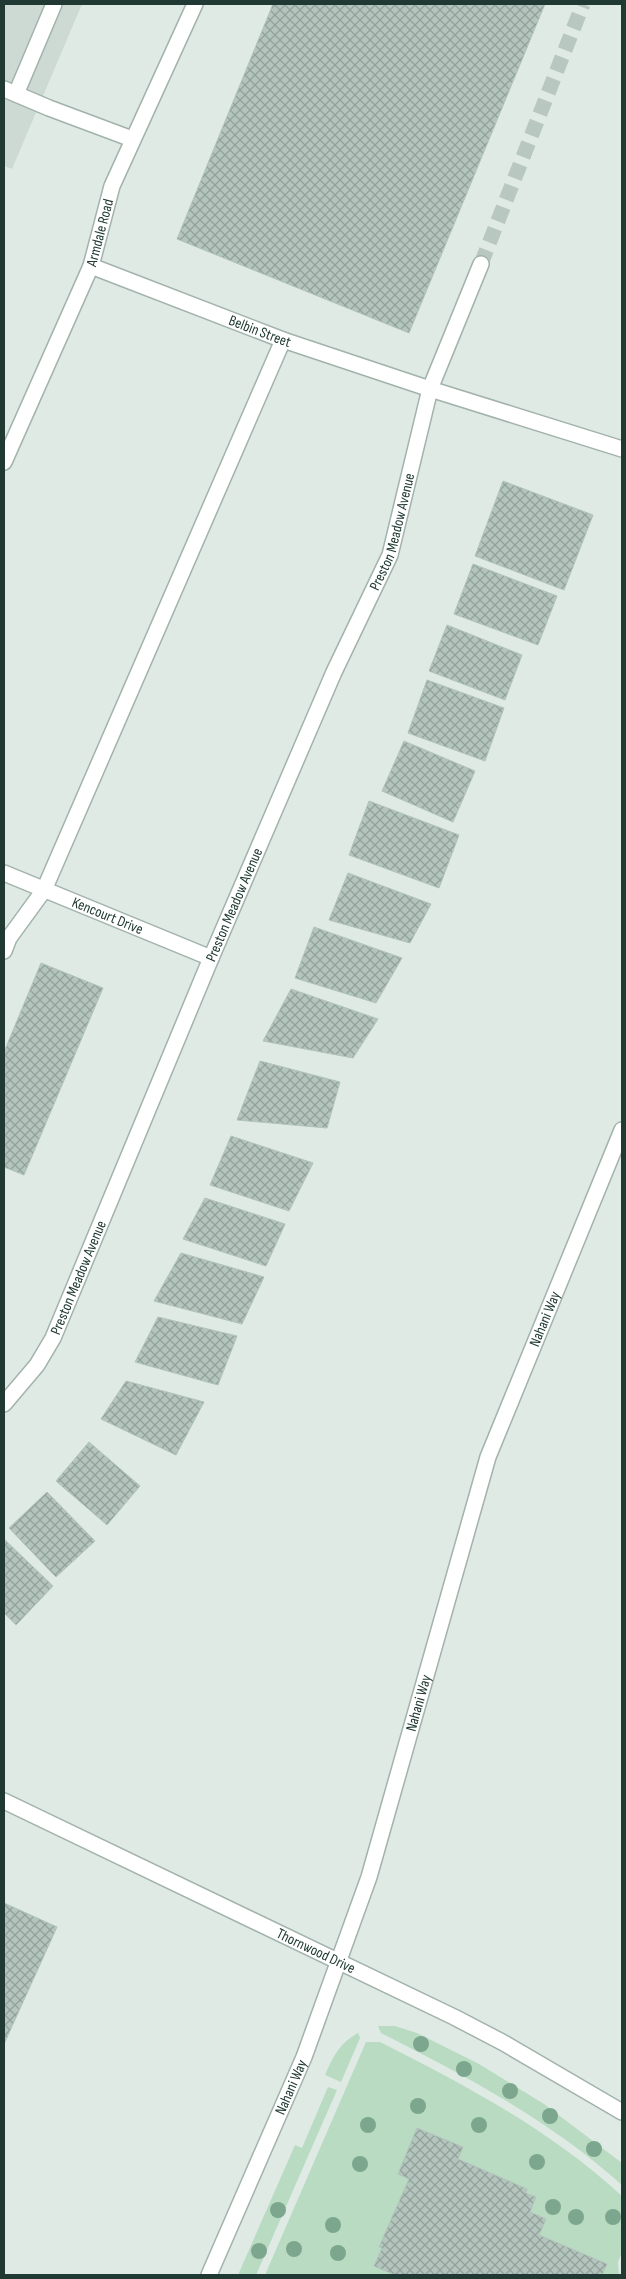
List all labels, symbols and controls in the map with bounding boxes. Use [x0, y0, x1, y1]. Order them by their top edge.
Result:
street label: Armdale Road [82, 197, 118, 269]
street label: Belbin Street [226, 311, 294, 352]
street label: Preston Meadow Avenue [365, 471, 419, 593]
street label: Preston Meadow Avenue [201, 845, 267, 965]
street label: Kencourt Drive [69, 892, 146, 939]
street label: Preston Meadow Avenue [46, 1218, 110, 1337]
street label: Nahani Way [525, 1288, 564, 1349]
street label: Nahani Way [401, 1672, 435, 1734]
street label: Thornwood Drive [273, 1924, 358, 1978]
street label: Nahani Way [271, 2056, 311, 2117]

